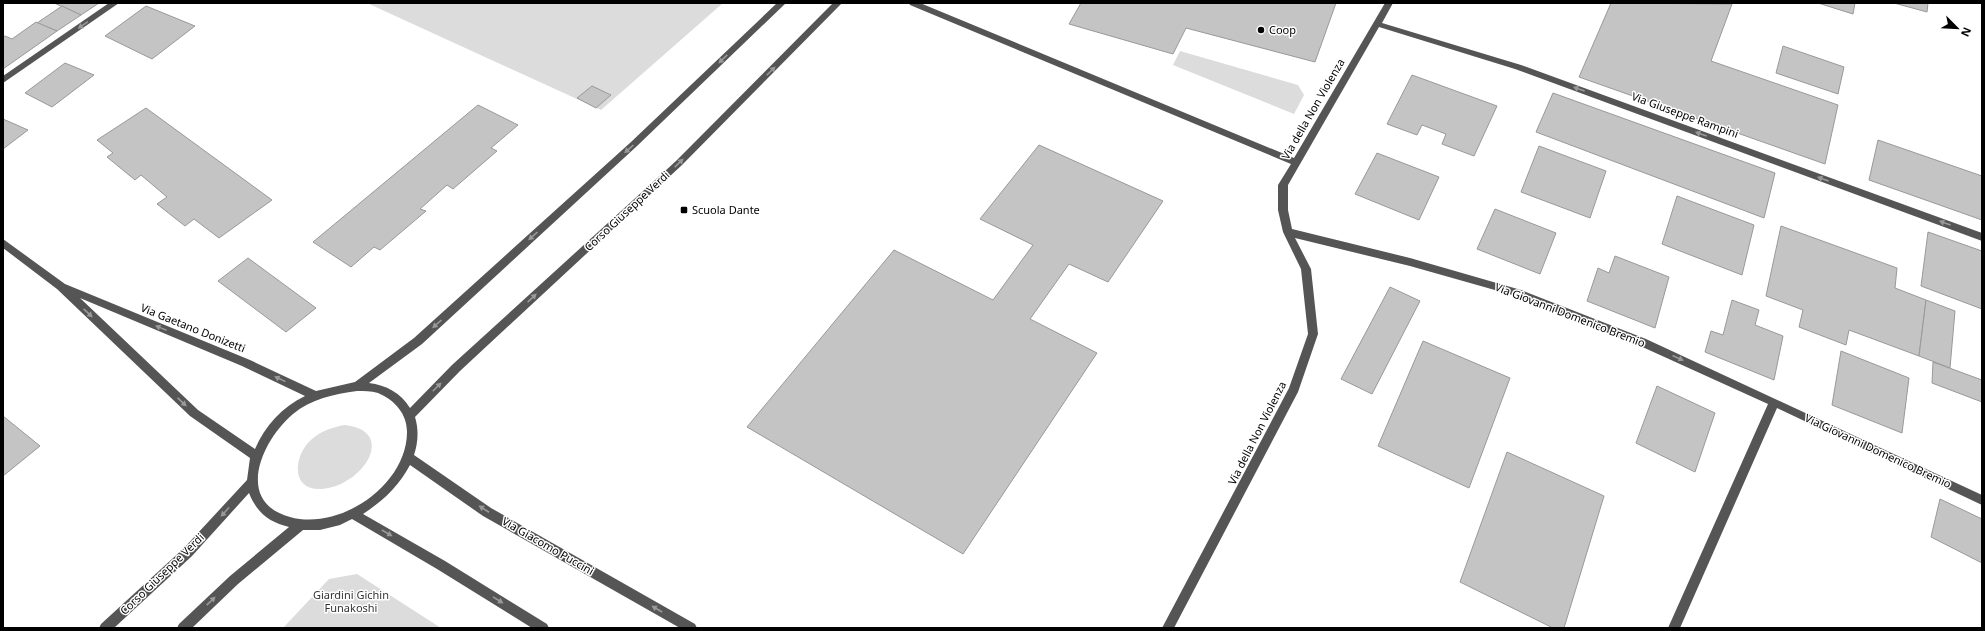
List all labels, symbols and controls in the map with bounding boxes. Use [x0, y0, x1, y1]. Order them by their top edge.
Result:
north arrow [1937, 8, 1977, 48]
one-way arrow [78, 21, 89, 29]
place label: Coop [1269, 22, 1296, 37]
marker: Coop [1256, 25, 1266, 35]
text: N [1958, 25, 1975, 39]
one-way arrow [718, 54, 728, 64]
street label: Via della Non Violenza [1278, 56, 1348, 162]
one-way arrow [766, 66, 776, 76]
one-way arrow [1573, 86, 1585, 92]
street label: Via Giuseppe Rampini [1630, 88, 1741, 141]
one-way arrow [1695, 131, 1707, 137]
one-way arrow [624, 144, 634, 153]
one-way arrow [674, 158, 684, 167]
street label: Corso Giuseppe Verdi [581, 167, 672, 254]
one-way arrow [1817, 175, 1829, 181]
place label: Scuola Dante [692, 202, 760, 217]
marker: Scuola Dante [679, 205, 689, 215]
one-way arrow [1939, 220, 1951, 226]
one-way arrow [528, 232, 538, 241]
street label: Via Giovanni Domenico Bremio [1493, 279, 1648, 350]
one-way arrow [527, 293, 537, 303]
street label: Via Gaetano Donizetti [139, 300, 248, 355]
one-way arrow [83, 308, 93, 317]
one-way arrow [432, 319, 442, 329]
one-way arrow [154, 324, 166, 330]
one-way arrow [1672, 355, 1683, 361]
one-way arrow [274, 376, 286, 382]
street label: Via della Non Violenza [1224, 379, 1289, 487]
one-way arrow [432, 382, 442, 392]
one-way arrow [177, 397, 187, 407]
street label: Via Giovanni Domenico Bremio [1803, 410, 1954, 491]
one-way arrow [479, 505, 489, 513]
one-way arrow [220, 507, 229, 517]
street label: Via Giacomo Puccini [500, 513, 597, 578]
street label: Corso Giuseppe Verdi [116, 530, 207, 618]
one-way arrow [381, 530, 393, 537]
park label: Giardini Gichin Funakoshi [313, 587, 389, 615]
one-way arrow [206, 596, 216, 606]
one-way arrow [492, 597, 504, 604]
one-way arrow [651, 605, 663, 612]

